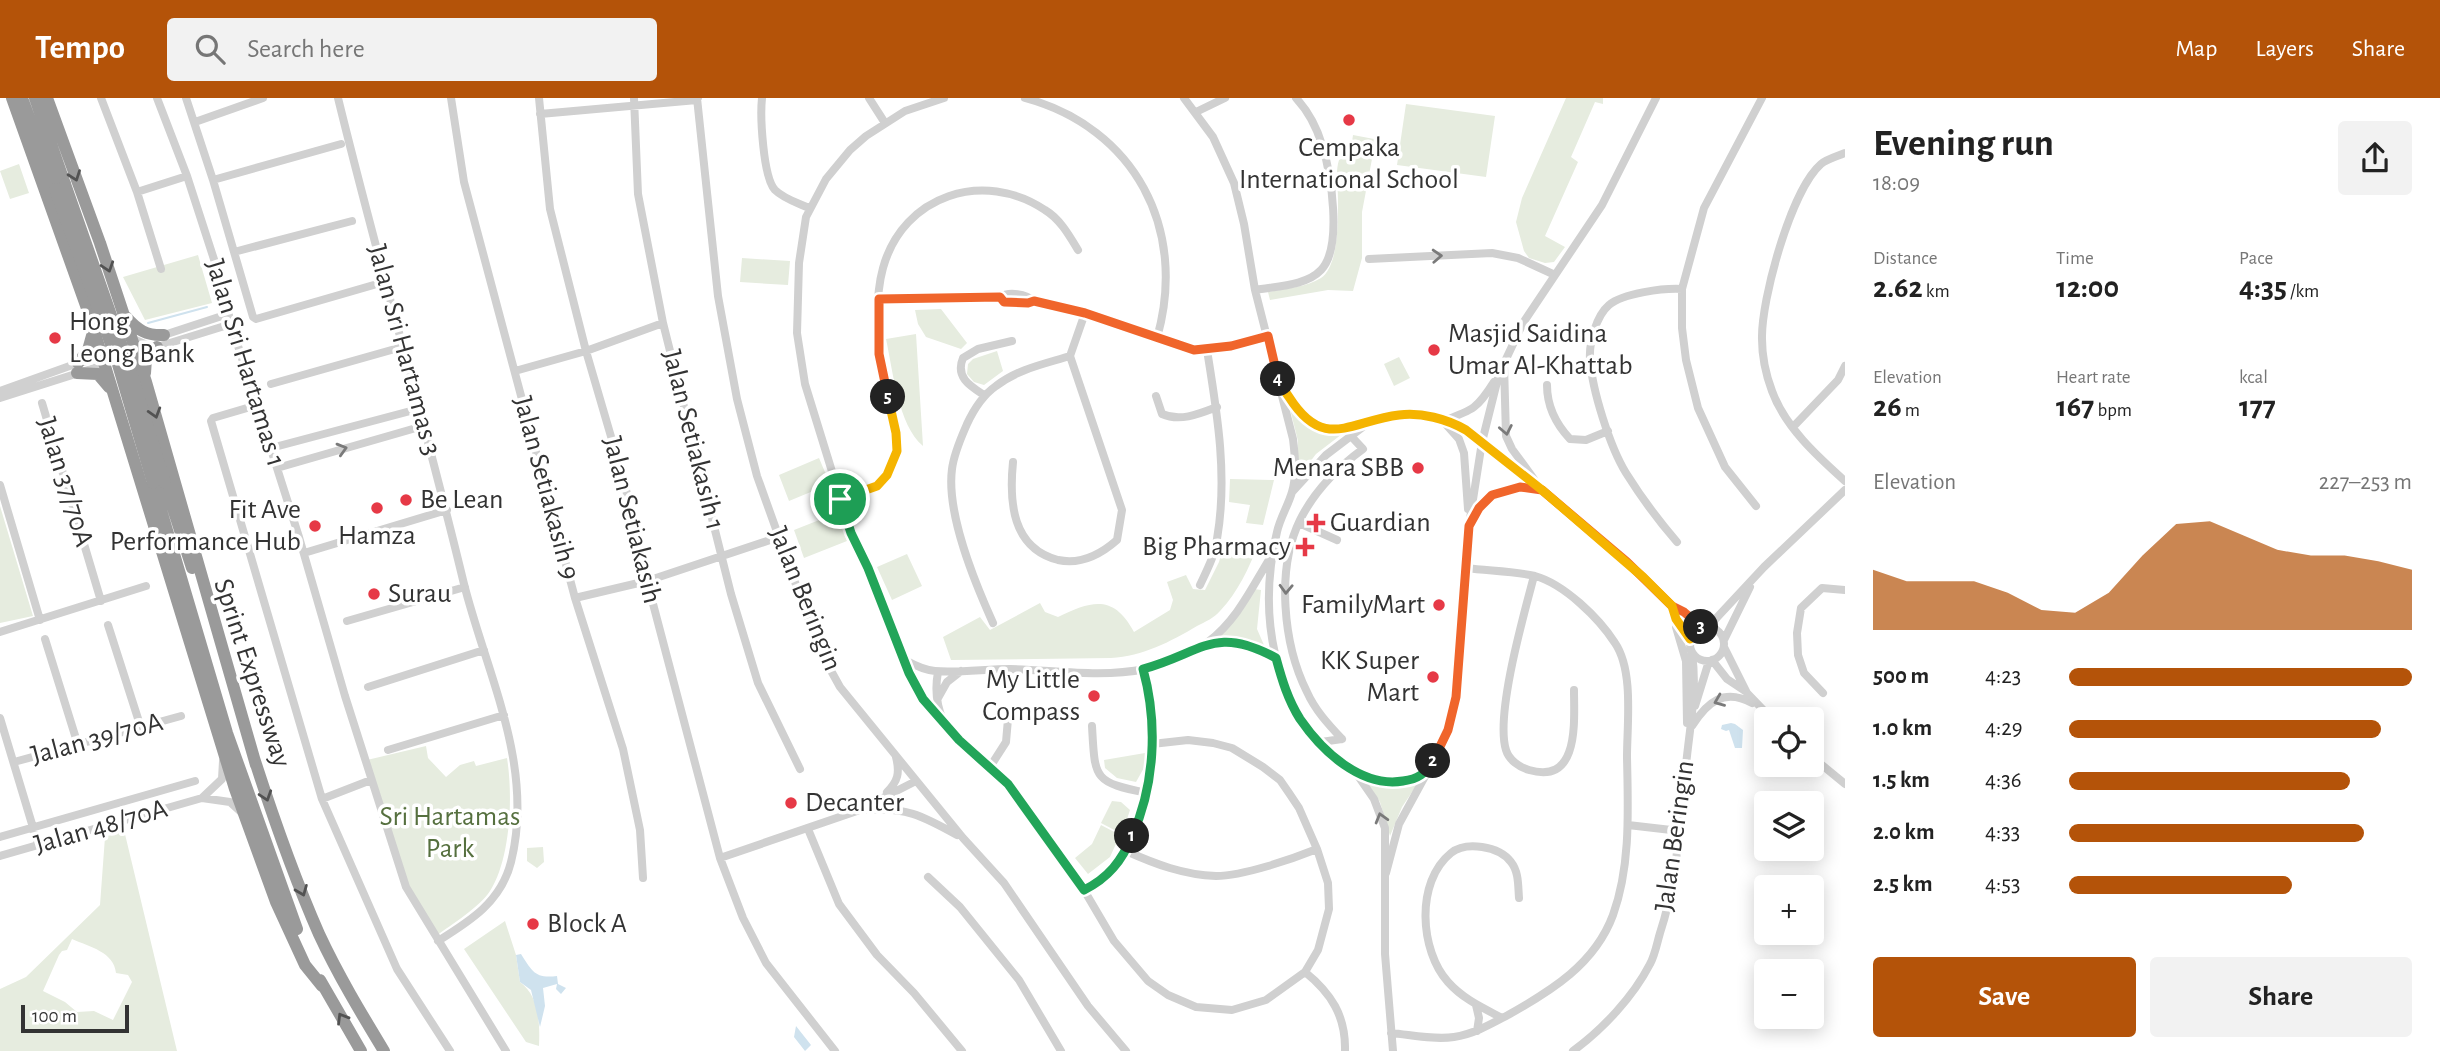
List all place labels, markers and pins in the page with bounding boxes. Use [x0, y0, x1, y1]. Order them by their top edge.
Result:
marker: Cempaka International School [1341, 112, 1357, 128]
place label: Cempaka International School [1239, 134, 1459, 194]
place label: Hong Leong Bank [69, 308, 194, 368]
place label: Masjid Saidina Umar Al-Khattab [1448, 320, 1633, 380]
marker: Hong Leong Bank [47, 330, 63, 346]
marker: Masjid Saidina Umar Al-Khattab [1426, 342, 1442, 358]
pin: 4 [1260, 362, 1296, 396]
pin: 5 [870, 380, 906, 414]
place label: Menara SBB [1273, 454, 1404, 482]
marker: Menara SBB [1410, 460, 1426, 476]
pin [810, 469, 870, 529]
place label: Be Lean [420, 486, 504, 514]
marker: Be Lean [398, 492, 414, 508]
place label: Fit Ave Performance Hub [110, 496, 301, 556]
marker: Hamza [369, 500, 385, 516]
place label: Guardian [1330, 509, 1431, 537]
marker: Guardian [1308, 515, 1324, 531]
marker: Fit Ave Performance Hub [307, 518, 323, 534]
place label: Hamza [338, 522, 416, 550]
place label: Big Pharmacy [1142, 533, 1291, 561]
marker: Big Pharmacy [1297, 539, 1313, 555]
place label: Surau [388, 580, 451, 608]
marker: Surau [366, 586, 382, 602]
place label: FamilyMart [1301, 591, 1425, 619]
marker: FamilyMart [1431, 597, 1447, 613]
pin: 3 [1684, 610, 1718, 644]
place label: KK Super Mart [1320, 647, 1419, 707]
place label: My Little Compass [982, 666, 1080, 726]
marker: KK Super Mart [1425, 669, 1441, 685]
marker: My Little Compass [1086, 688, 1102, 704]
pin: 2 [1416, 744, 1450, 778]
place label: Decanter [805, 789, 904, 817]
marker: Decanter [783, 795, 799, 811]
pin: 1 [1114, 818, 1150, 854]
place label: Block A [547, 910, 627, 938]
marker: Block A [525, 916, 541, 932]

